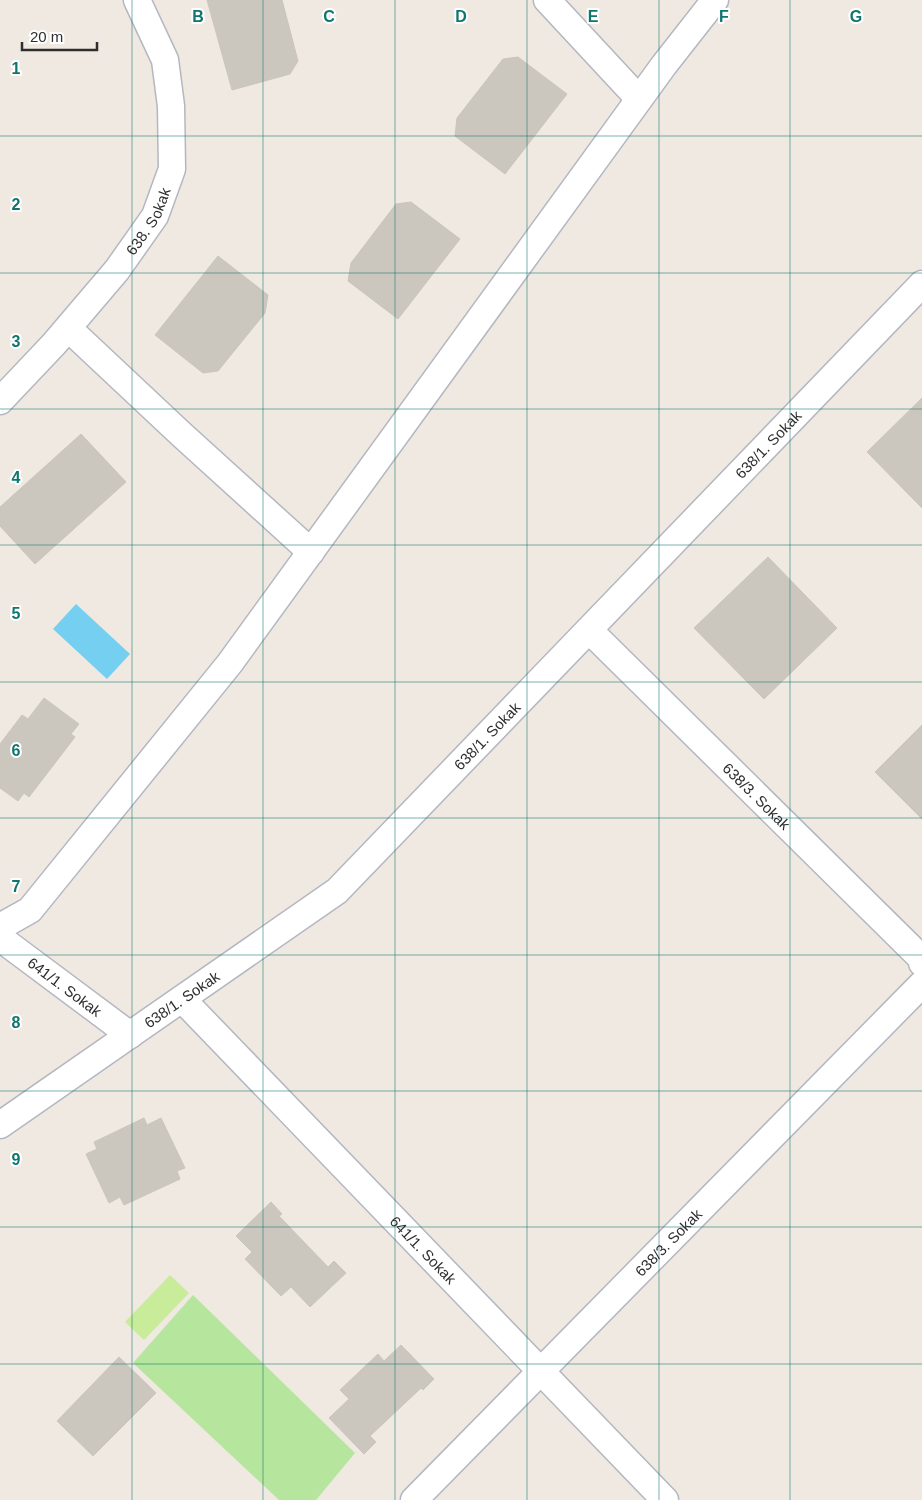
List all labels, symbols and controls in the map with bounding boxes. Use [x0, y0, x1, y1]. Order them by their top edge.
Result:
text: B [192, 8, 204, 25]
text: C [323, 8, 335, 25]
text: D [455, 8, 467, 25]
text: E [588, 8, 599, 25]
text: F [719, 8, 729, 25]
text: G [850, 8, 862, 25]
scale bar [22, 20, 98, 52]
text: 20 m [30, 28, 63, 45]
text: 1 [12, 60, 21, 77]
street label: 638. Sokak [122, 185, 173, 258]
text: 2 [12, 196, 21, 213]
text: 3 [12, 333, 21, 350]
street label: 638/1. Sokak [731, 406, 805, 481]
text: 4 [12, 469, 21, 486]
text: 5 [12, 605, 21, 622]
street label: 638/1. Sokak [450, 698, 524, 773]
text: 6 [12, 742, 21, 759]
street label: 638/3. Sokak [720, 759, 794, 833]
text: 7 [12, 878, 21, 895]
street label: 641/1. Sokak [25, 953, 106, 1020]
street label: 638/1. Sokak [141, 967, 223, 1031]
text: 8 [12, 1014, 21, 1031]
text: 9 [12, 1151, 21, 1168]
street label: 638/3. Sokak [631, 1205, 705, 1279]
street label: 641/1. Sokak [387, 1212, 460, 1287]

